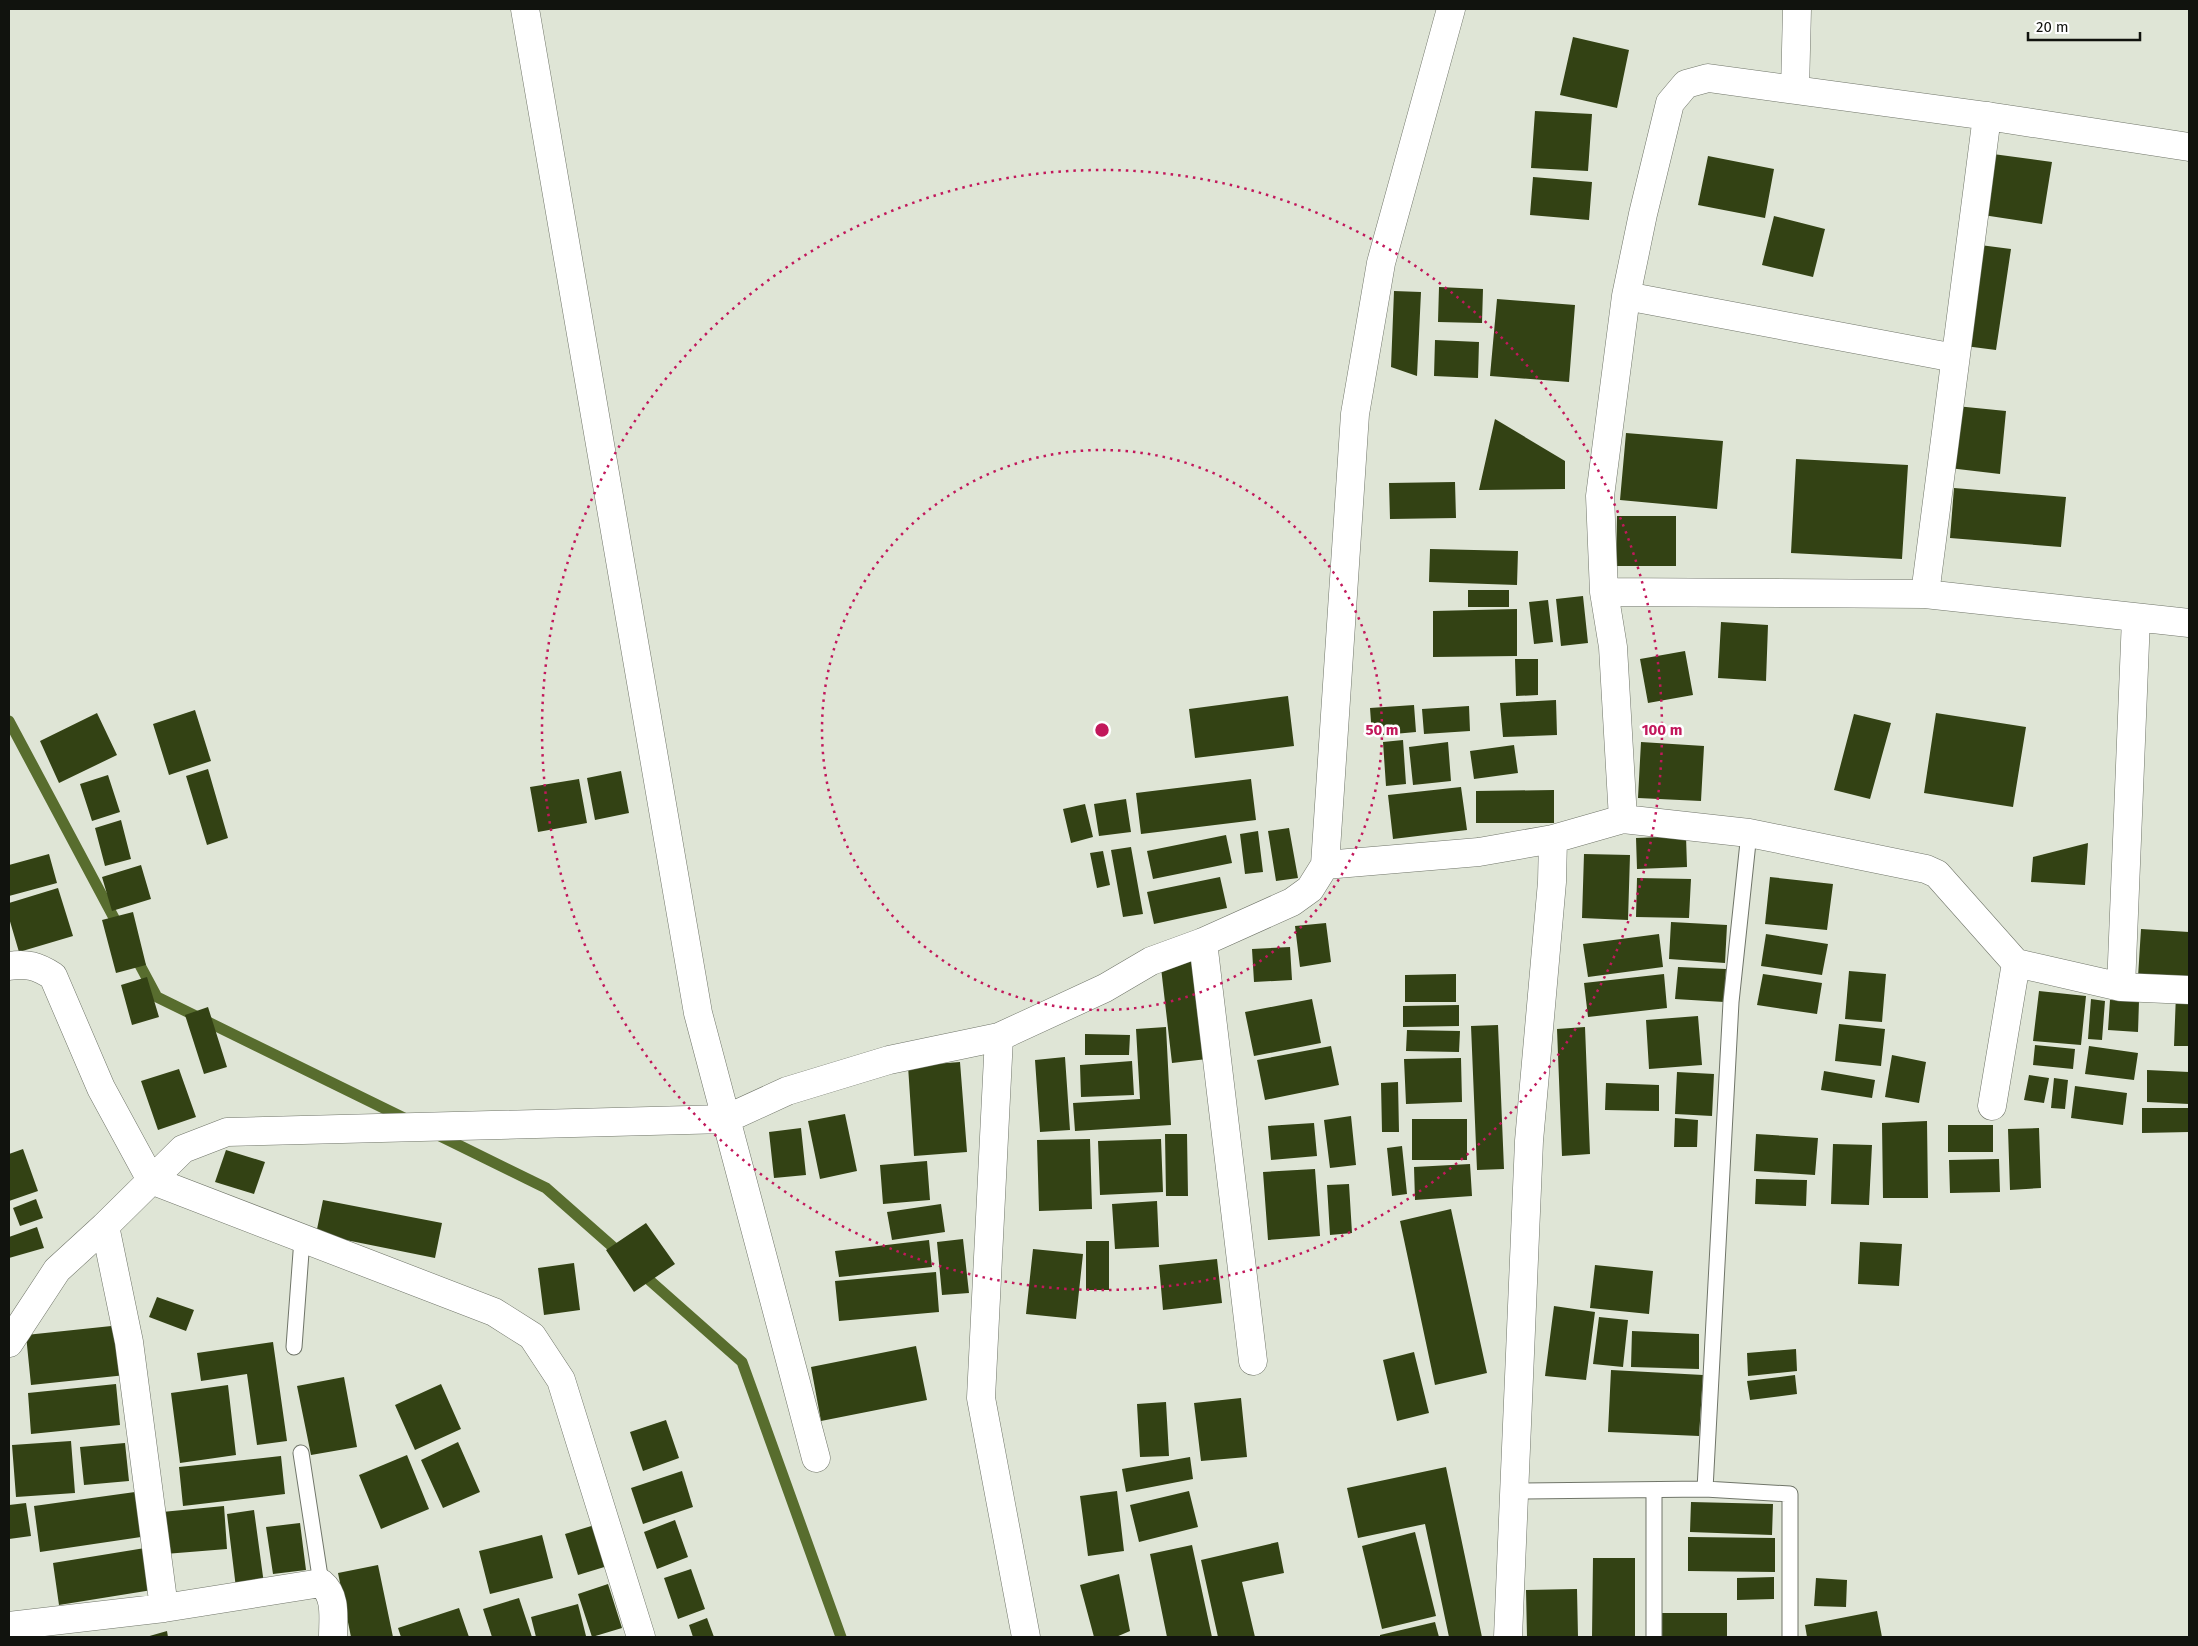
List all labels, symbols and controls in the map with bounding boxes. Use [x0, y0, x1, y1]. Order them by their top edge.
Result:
scale bar [2028, 10, 2140, 42]
text: 20 m [2036, 18, 2069, 36]
centre of rings [1093, 721, 1111, 739]
text: 50 m [1365, 721, 1399, 739]
text: 100 m [1642, 721, 1682, 739]

